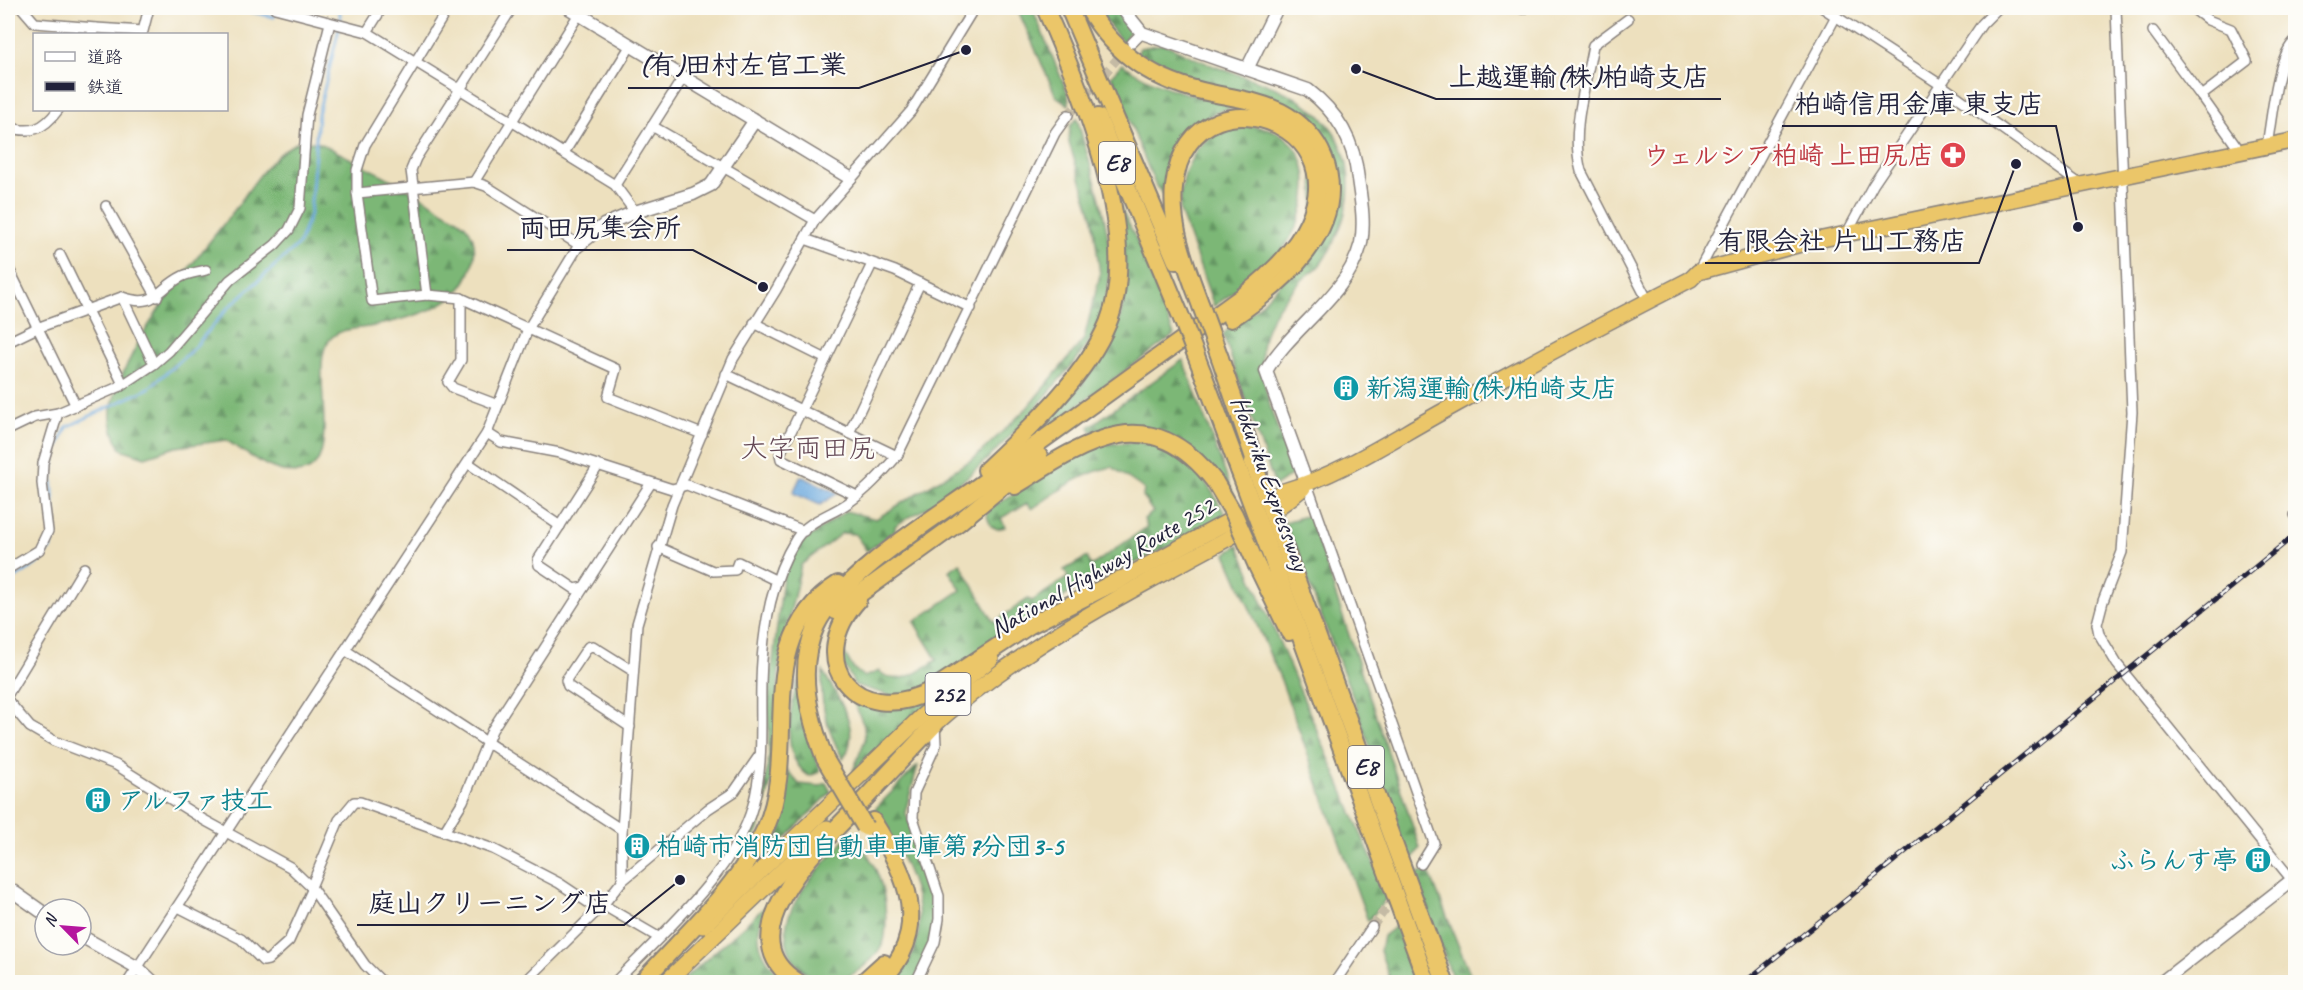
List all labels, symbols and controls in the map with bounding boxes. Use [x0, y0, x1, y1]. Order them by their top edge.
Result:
legend [33, 33, 228, 111]
callout: (有)田村左官工業 [628, 43, 859, 88]
text: 道路 [87, 46, 123, 68]
text: (有)田村左官工業 [640, 48, 846, 82]
callout: 上越運輸(株)柏崎支店 [1436, 54, 1721, 99]
text: 上越運輸(株)柏崎支店 [1449, 60, 1709, 94]
text: 鉄道 [87, 76, 123, 98]
callout: 柏崎信用金庫 東支店 [1782, 81, 2056, 126]
text: 柏崎信用金庫 東支店 [1794, 87, 2044, 121]
place label: ウェルシア柏崎 上田尻店 [1643, 139, 1934, 172]
pharmacy icon: ウェルシア柏崎 上田尻店 [1938, 140, 1968, 170]
road number: E8 [1099, 142, 1135, 184]
callout: 両田尻集会所 [507, 205, 693, 250]
text: 両田尻集会所 [519, 211, 681, 245]
callout: 有限会社 片山工務店 [1705, 218, 1979, 263]
text: 有限会社 片山工務店 [1717, 224, 1967, 258]
place label: 新潟運輸(株)柏崎支店 [1366, 372, 1617, 405]
building icon: 新潟運輸(株)柏崎支店 [1331, 373, 1361, 403]
street label: Hokuriku Expressway [1224, 391, 1318, 577]
district label: 大字両田尻 [741, 431, 876, 465]
street label: National Highway Route 252 [984, 488, 1223, 645]
road number: 252 [926, 673, 970, 715]
road number: E8 [1348, 746, 1384, 788]
place label: アルファ技工 [118, 784, 272, 817]
building icon: アルファ技工 [83, 785, 113, 815]
place label: 柏崎市消防団自動車車庫第7分団3-5 [656, 830, 1066, 863]
building icon: 柏崎市消防団自動車車庫第7分団3-5 [622, 831, 652, 861]
place label: ふらんす亭 [2109, 844, 2238, 877]
building icon: ふらんす亭 [2243, 845, 2273, 875]
callout: 庭山クリーニング店 [357, 880, 624, 925]
text: 庭山クリーニング店 [369, 886, 612, 920]
north arrow [33, 897, 93, 957]
text: N [39, 910, 63, 930]

